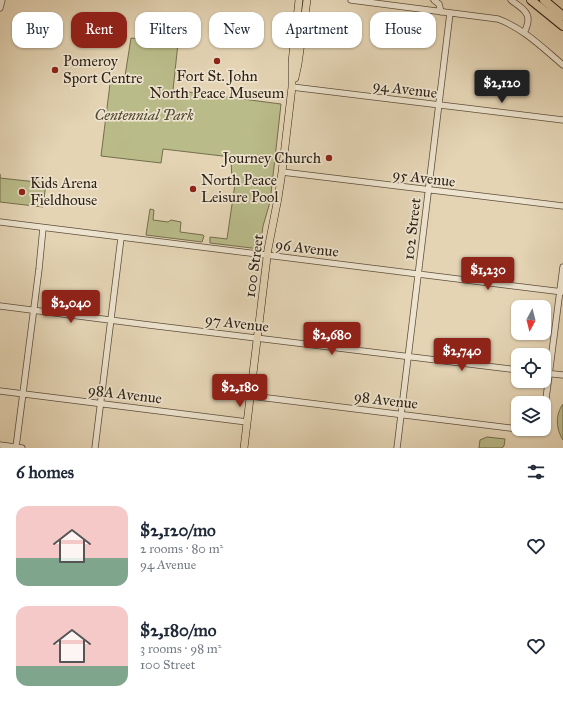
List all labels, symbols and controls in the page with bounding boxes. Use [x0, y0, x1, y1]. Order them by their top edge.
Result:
chip: Buy [12, 12, 63, 48]
chip: Rent [71, 12, 127, 48]
chip: Filters [135, 12, 201, 48]
chip: New [209, 12, 264, 48]
chip: Apartment [272, 12, 362, 48]
chip: House [370, 12, 436, 48]
place label: Pomeroy Sport Centre [63, 52, 143, 87]
marker: Fort St. John North Peace Museum [212, 56, 222, 66]
marker: Pomeroy Sport Centre [50, 65, 60, 75]
place label: Fort St. John North Peace Museum [150, 67, 285, 102]
pin: $2,120 [469, 70, 535, 104]
text: $2,120 [484, 75, 520, 91]
street label: 94 Avenue [372, 76, 438, 102]
park label: Centennial Park [94, 106, 194, 124]
place label: Journey Church [221, 149, 322, 168]
marker: Journey Church [324, 153, 334, 163]
street label: 95 Avenue [391, 165, 457, 191]
place label: North Peace Leisure Pool [201, 171, 279, 206]
place label: Kids Arena Fieldhouse [30, 174, 98, 209]
marker: North Peace Leisure Pool [188, 184, 198, 194]
marker: Kids Arena Fieldhouse [17, 187, 27, 197]
street label: 102 Street [399, 196, 425, 261]
street label: 100 Street [241, 232, 267, 299]
street label: 96 Avenue [274, 235, 340, 261]
pin: $1,230 [455, 257, 521, 291]
text: $1,230 [470, 262, 506, 278]
pin: $2,040 [38, 290, 104, 324]
text: $2,040 [51, 295, 91, 311]
north arrow [511, 300, 551, 340]
map controls [511, 300, 551, 436]
street label: 97 Avenue [204, 310, 270, 336]
pin: $2,680 [299, 322, 365, 356]
text: $2,680 [313, 327, 352, 343]
pin: $2,740 [429, 338, 495, 372]
text: $2,740 [443, 343, 481, 359]
button: locate [511, 348, 551, 388]
pin: $2,180 [207, 374, 273, 408]
text: $2,180 [221, 379, 259, 395]
street label: 98A Avenue [87, 381, 163, 407]
street label: 98 Avenue [353, 387, 419, 413]
button: layers [511, 396, 551, 436]
icon: filters [525, 461, 547, 483]
text: 6 homes [16, 462, 74, 483]
text: $2,120/mo [140, 520, 216, 541]
icon: home [48, 522, 96, 570]
icon: heart [525, 535, 547, 557]
text: 2 rooms · 80 m² [140, 541, 223, 557]
text: 94 Avenue [140, 557, 196, 573]
text: $2,180/mo [140, 620, 216, 641]
icon: home [48, 622, 96, 670]
icon: heart [525, 635, 547, 657]
text: 3 rooms · 98 m² [140, 641, 222, 657]
text: 100 Street [140, 657, 195, 673]

